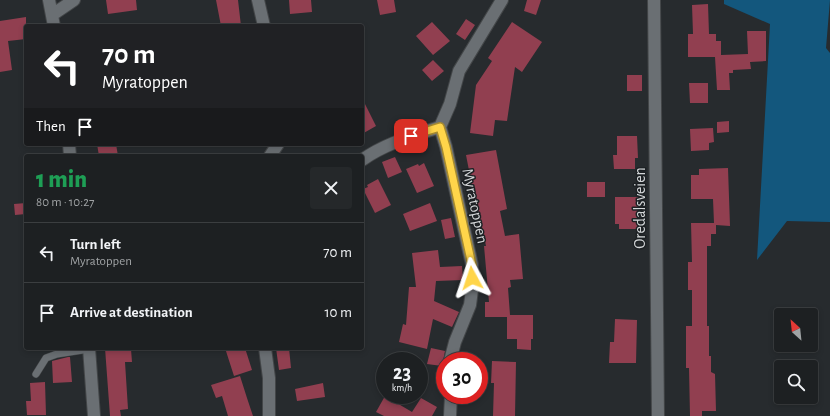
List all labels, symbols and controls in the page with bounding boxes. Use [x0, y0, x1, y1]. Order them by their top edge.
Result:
icon: left [36, 40, 88, 92]
text: 70 m [102, 41, 156, 69]
text: Myratoppen [102, 74, 188, 92]
icon: arrive [74, 116, 96, 138]
text: Then [36, 119, 66, 134]
pin [394, 119, 428, 153]
icon: arrive [400, 125, 422, 147]
button: close [310, 167, 352, 209]
street label: Myratoppen [458, 167, 491, 245]
street label: Oredalsveien [632, 167, 648, 249]
text: 1 min [36, 168, 87, 192]
text: 80 m · 10:27 [36, 196, 95, 209]
text: Turn left [70, 237, 121, 252]
icon: left [36, 242, 58, 264]
text: 70 m [323, 245, 352, 260]
text: Myratoppen [70, 255, 132, 268]
position arrow [451, 257, 493, 299]
icon: arrive [36, 302, 58, 324]
text: Arrive at destination [70, 305, 193, 320]
text: 10 m [324, 305, 352, 320]
north arrow [774, 308, 818, 352]
map controls [774, 308, 818, 404]
speed limit sign: 30 [436, 352, 488, 404]
button: search [774, 360, 818, 404]
text: 23 [393, 363, 411, 383]
text: km/h [392, 383, 412, 393]

